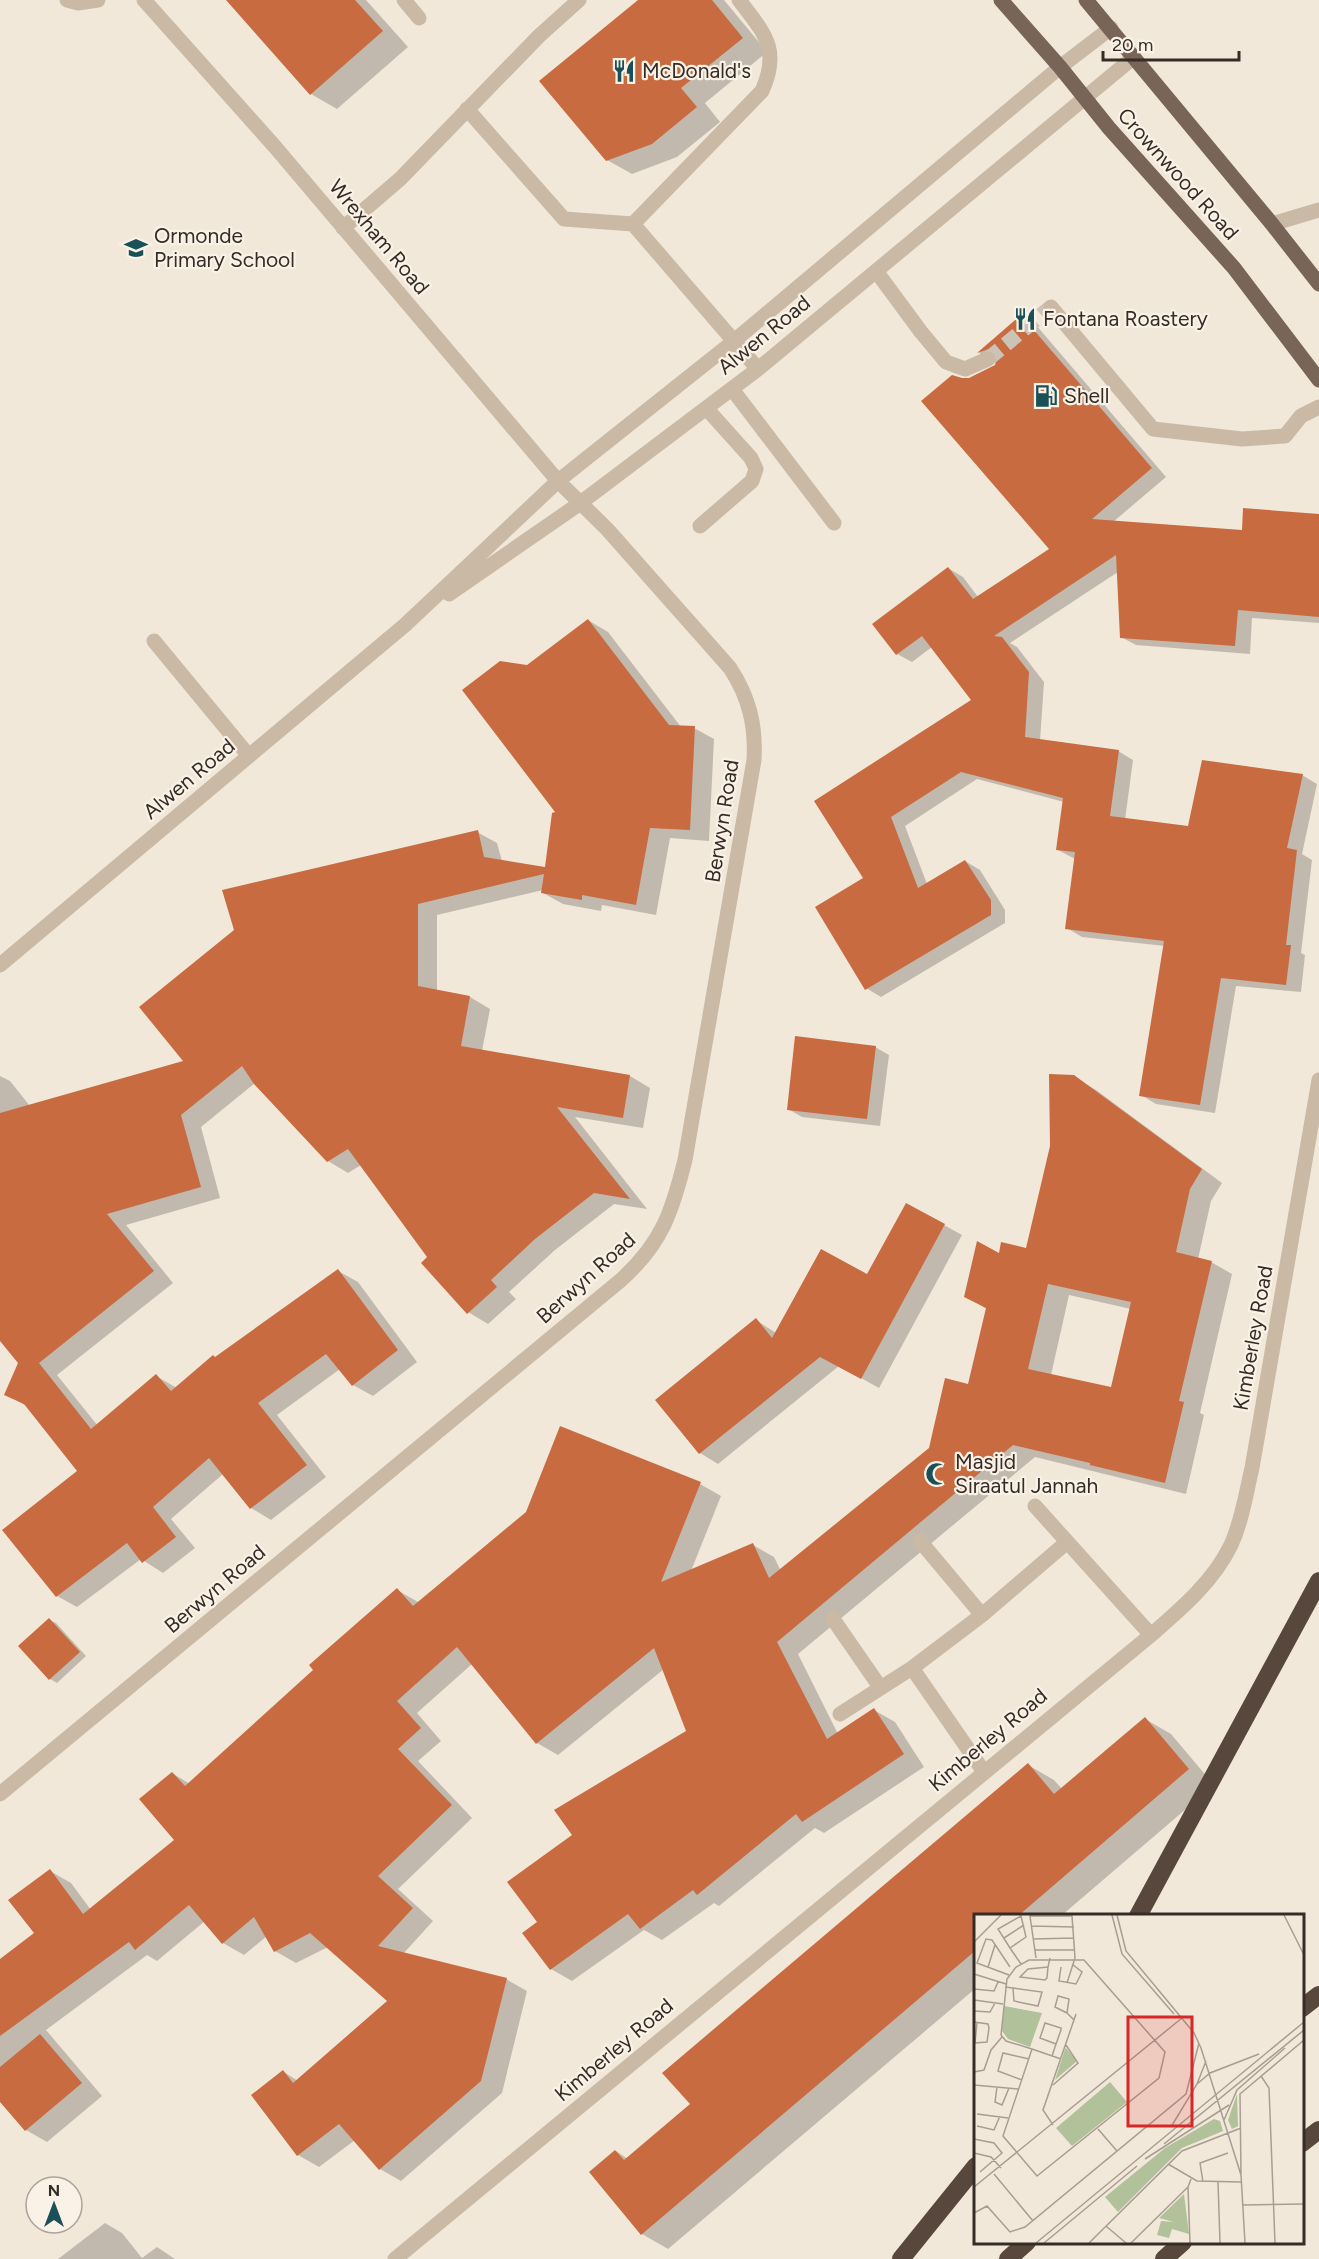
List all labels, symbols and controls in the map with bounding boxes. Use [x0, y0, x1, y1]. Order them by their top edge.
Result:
scale bar [1103, 24, 1240, 62]
text: 20 m [1112, 34, 1153, 56]
restaurant icon: McDonald's [611, 58, 637, 84]
place label: McDonald's [642, 58, 751, 83]
street label: Crownwood Road [1113, 103, 1244, 245]
street label: Wrexham Road [324, 174, 435, 299]
place label: Ormonde Primary School [154, 223, 295, 272]
school or university icon: Ormonde Primary School [123, 235, 149, 261]
street label: Alwen Road [712, 290, 815, 379]
restaurant icon: Fontana Roastery [1012, 306, 1038, 332]
place label: Fontana Roastery [1043, 306, 1208, 331]
fuel station icon: Shell [1033, 383, 1059, 409]
place label: Shell [1064, 383, 1109, 408]
street label: Alwen Road [138, 733, 240, 824]
street label: Berwyn Road [699, 758, 744, 884]
street label: Berwyn Road [531, 1227, 640, 1328]
street label: Kimberley Road [1227, 1263, 1278, 1412]
place label: Masjid Siraatul Jannah [955, 1449, 1098, 1498]
mosque icon: Masjid Siraatul Jannah [924, 1461, 950, 1487]
street label: Berwyn Road [159, 1539, 270, 1638]
street label: Kimberley Road [923, 1683, 1052, 1796]
inset map [974, 1914, 1304, 2244]
street label: Kimberley Road [549, 1993, 678, 2106]
north arrow [24, 2175, 84, 2235]
text: N [48, 2181, 60, 2200]

